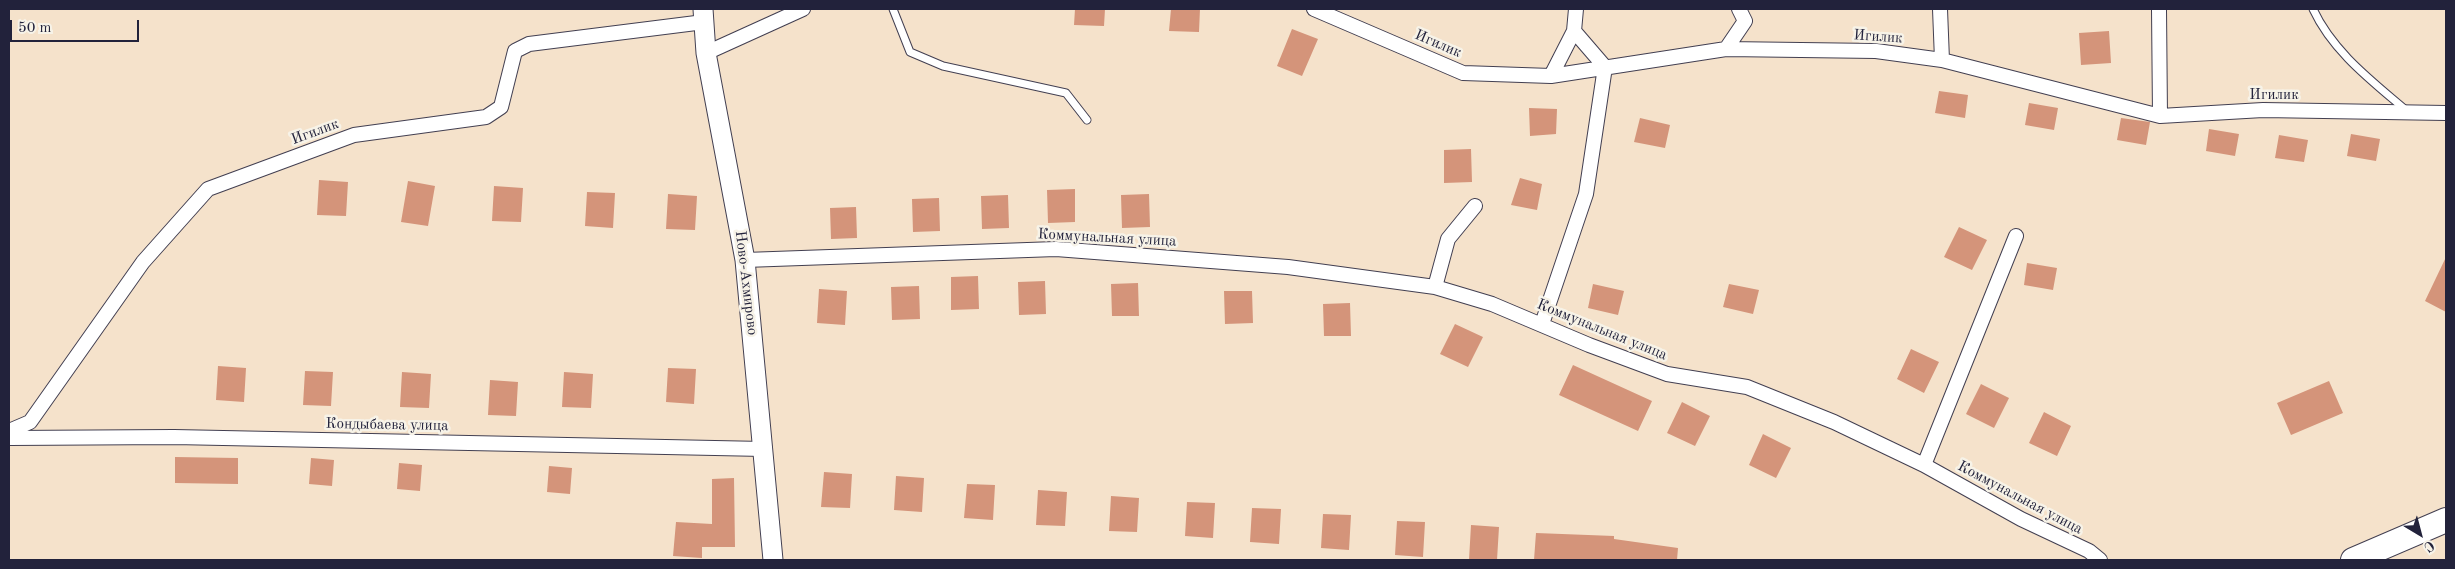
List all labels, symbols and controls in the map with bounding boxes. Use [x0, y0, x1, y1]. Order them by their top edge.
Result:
scale bar [12, 10, 141, 42]
text: 50 m [18, 21, 52, 36]
street label: Игилик [1412, 26, 1464, 62]
street label: Игилик [1853, 26, 1903, 48]
street label: Игилик [2249, 86, 2299, 104]
street label: Игилик [289, 115, 341, 149]
street label: Коммунальная улица [1037, 225, 1177, 251]
street label: Ново-Ахмирово [731, 230, 761, 336]
street label: Коммунальная улица [1534, 296, 1670, 364]
street label: Кондыбаева улица [325, 415, 449, 435]
street label: Коммунальная улица [1954, 457, 2086, 539]
north arrow [2395, 509, 2445, 559]
text: С [2421, 538, 2437, 554]

